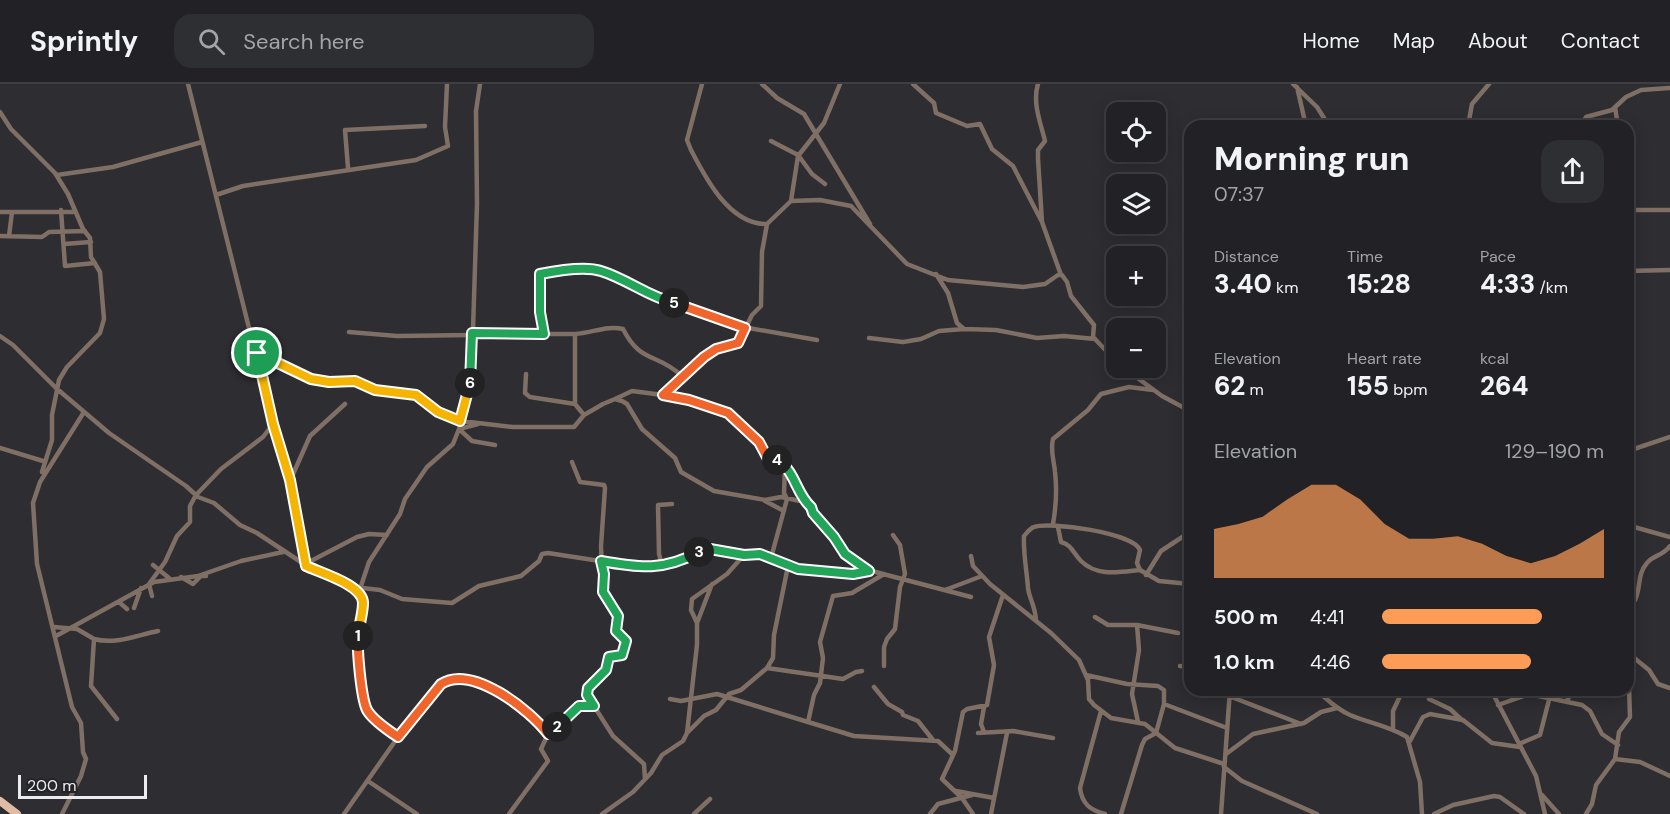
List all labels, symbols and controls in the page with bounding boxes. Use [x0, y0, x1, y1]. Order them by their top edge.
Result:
search box [174, 14, 594, 68]
text: Sprintly [30, 23, 138, 60]
icon: search [195, 25, 228, 58]
text: Search here [243, 27, 365, 56]
text: Home [1302, 27, 1360, 55]
text: Map [1393, 27, 1435, 55]
text: About [1468, 27, 1528, 55]
text: Contact [1561, 27, 1640, 55]
map controls [1106, 102, 1166, 378]
button: locate [1106, 102, 1166, 162]
text: Morning run [1214, 137, 1409, 180]
button: share [1541, 140, 1604, 203]
button: layers [1106, 174, 1166, 234]
text: 07:37 [1214, 181, 1264, 207]
button: + [1106, 246, 1166, 306]
text: Distance [1214, 246, 1279, 267]
text: Time [1347, 246, 1383, 267]
text: Pace [1480, 246, 1516, 267]
text: 3.40 [1214, 267, 1272, 301]
text: 15:28 [1347, 267, 1411, 301]
text: 4:33 [1480, 267, 1535, 301]
text: km [1272, 277, 1298, 298]
text: /km [1535, 277, 1568, 298]
pin: 5 [659, 288, 689, 318]
text: 5 [669, 292, 679, 313]
button: − [1106, 318, 1166, 378]
pin [231, 327, 282, 378]
icon: arrive [240, 336, 273, 369]
text: Elevation [1214, 348, 1281, 369]
text: Heart rate [1347, 348, 1422, 369]
text: kcal [1480, 348, 1509, 369]
pin: 6 [455, 368, 485, 398]
text: 62 [1214, 369, 1245, 403]
text: 155 [1347, 369, 1389, 403]
text: 264 [1480, 369, 1529, 403]
text: 6 [465, 372, 475, 393]
text: m [1245, 379, 1264, 400]
text: bpm [1389, 379, 1428, 400]
text: Elevation [1214, 438, 1297, 464]
text: 129–190 m [1505, 438, 1604, 464]
pin: 4 [762, 445, 792, 475]
text: 4 [772, 449, 782, 470]
pin: 3 [684, 537, 714, 567]
text: 3 [694, 541, 704, 562]
text: 500 m [1214, 604, 1278, 630]
text: 4:41 [1310, 604, 1345, 630]
pin: 1 [343, 621, 373, 651]
text: 1 [355, 625, 361, 646]
text: 1.0 km [1214, 649, 1275, 675]
text: 4:46 [1310, 649, 1351, 675]
pin: 2 [542, 712, 572, 742]
text: 2 [552, 716, 562, 737]
scale bar [18, 772, 147, 800]
text: 200 m [27, 775, 76, 796]

